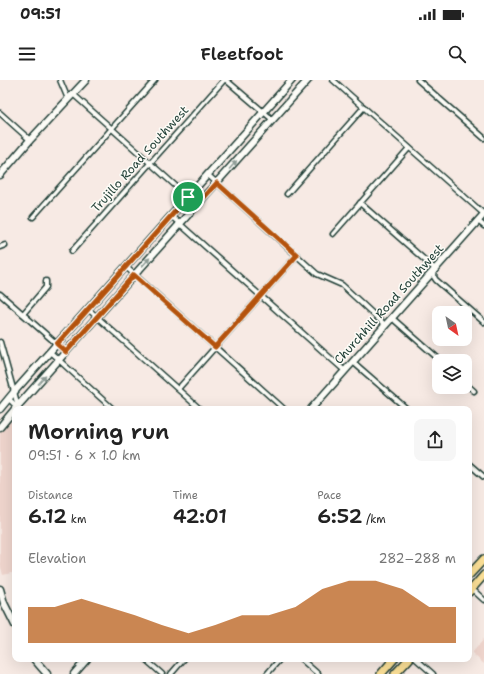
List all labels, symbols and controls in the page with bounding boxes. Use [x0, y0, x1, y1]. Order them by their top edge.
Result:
text: 09:51 [20, 4, 61, 24]
text: Fleetfoot [201, 42, 284, 66]
icon: menu [16, 43, 38, 65]
icon: search [446, 43, 468, 65]
street label: Trujillo Road Southwest [88, 102, 192, 216]
one-way arrow [228, 160, 238, 170]
pin [171, 180, 205, 214]
icon: arrive [177, 186, 199, 208]
street label: Churchhill Road Southwest [331, 240, 447, 368]
one-way arrow [142, 257, 151, 267]
north arrow [432, 306, 472, 346]
map controls [432, 306, 472, 394]
button: layers [432, 354, 472, 394]
one-way arrow [37, 375, 46, 385]
text: Morning run [28, 417, 169, 446]
button: share [414, 419, 456, 461]
text: 09:51 · 6 × 1.0 km [28, 447, 140, 464]
text: Distance [28, 488, 73, 503]
text: Time [173, 488, 198, 503]
text: Pace [317, 488, 342, 503]
text: 6.12 [28, 503, 67, 529]
text: 42:01 [173, 503, 227, 529]
text: 6:52 [317, 503, 362, 529]
text: km [67, 512, 86, 527]
text: /km [362, 512, 386, 527]
text: Elevation [28, 550, 86, 567]
text: 282–288 m [379, 550, 456, 567]

